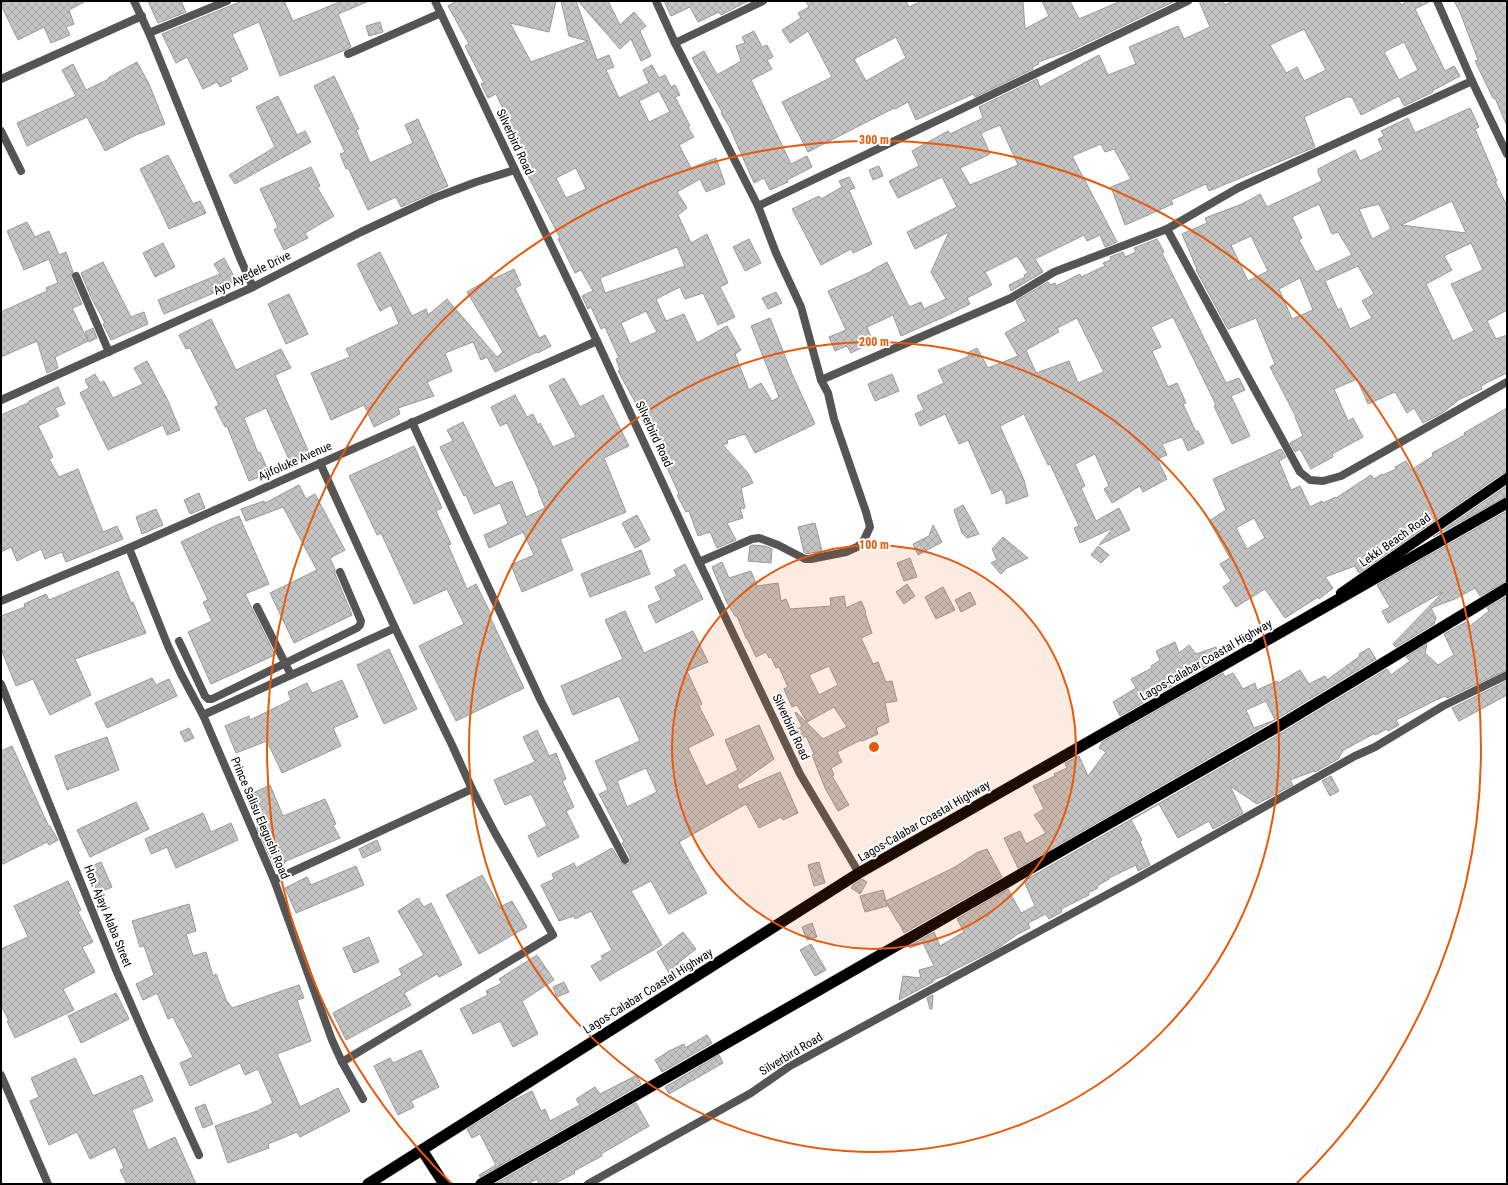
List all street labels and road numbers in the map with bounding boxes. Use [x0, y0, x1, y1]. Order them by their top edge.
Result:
street label: Silverbird Road [494, 107, 536, 177]
street label: Ayo Ayedele Drive [211, 248, 293, 298]
street label: Silverbird Road [633, 399, 675, 469]
street label: Ajifoluke Avenue [256, 438, 334, 483]
street label: Lekki Beach Road [1357, 510, 1433, 570]
street label: Lagos-Calabar Coastal Highway [1137, 616, 1275, 704]
street label: Silverbird Road [770, 692, 812, 762]
street label: Prince Salisu Elegushi Road [228, 755, 292, 881]
street label: Lagos-Calabar Coastal Highway [855, 777, 993, 865]
street label: Hon. Ajayi Alaba Street [81, 863, 135, 970]
street label: Lagos-Calabar Coastal Highway [581, 945, 715, 1037]
street label: Silverbird Road [757, 1030, 825, 1078]

